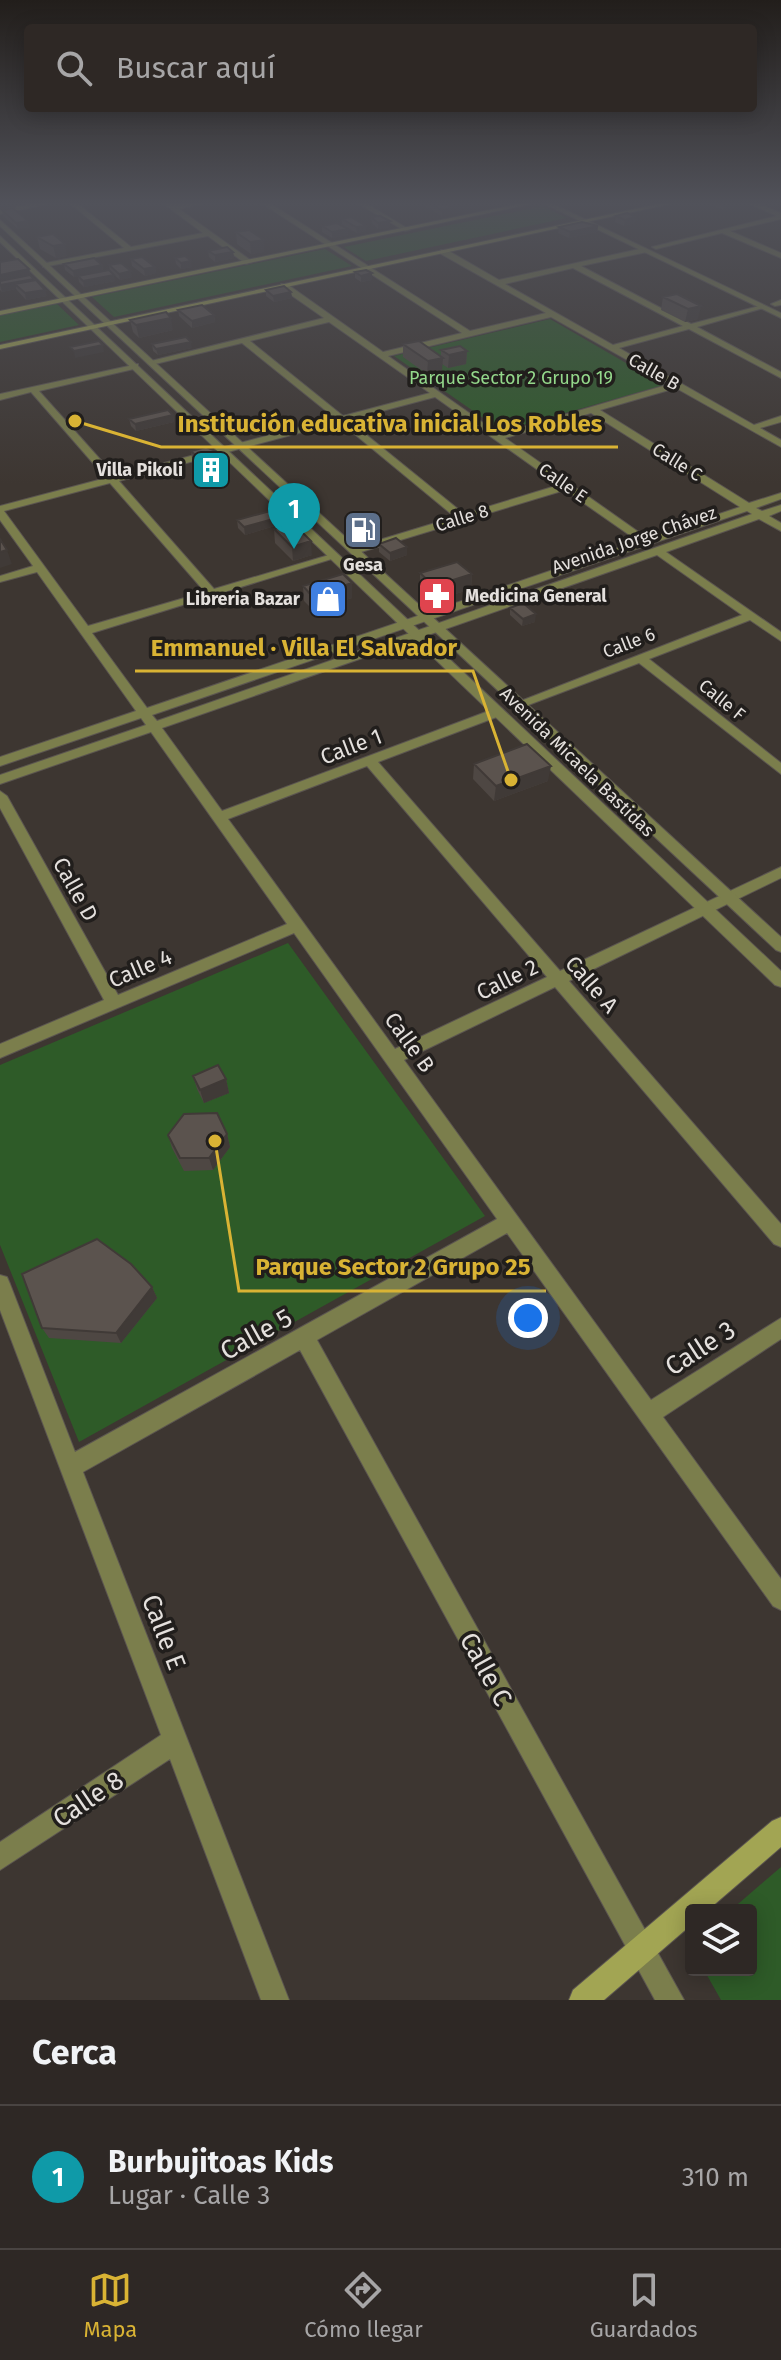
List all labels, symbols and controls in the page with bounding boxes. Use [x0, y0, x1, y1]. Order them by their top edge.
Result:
search box [24, 24, 757, 112]
icon: search [52, 46, 96, 90]
text: Buscar aquí [116, 50, 276, 86]
street label: Calle B [624, 349, 684, 395]
park label: Parque Sector 2 Grupo 19 [409, 367, 613, 389]
callout: Institución educativa inicial Los Robles [161, 399, 618, 447]
text: Institución educativa inicial Los Robles [178, 410, 603, 438]
street label: Calle C [648, 438, 706, 486]
building icon: Villa Pikoli [190, 449, 232, 491]
street label: Calle E [534, 458, 592, 508]
place label: Villa Pikoli [95, 459, 183, 481]
pin: 1 [268, 483, 320, 549]
street label: Calle 8 [433, 499, 491, 536]
street label: Avenida Jorge Chávez [549, 501, 719, 578]
fuel station icon: Gesa [342, 509, 384, 551]
place label: Gesa [343, 554, 383, 576]
pharmacy icon: Medicina General [416, 575, 458, 617]
shop icon: Libreria Bazar [307, 578, 349, 620]
place label: Medicina General [465, 585, 607, 607]
place label: Libreria Bazar [186, 588, 301, 610]
callout: Emmanuel · Villa El Salvador [135, 623, 473, 671]
street label: Calle 6 [600, 623, 658, 663]
text: Emmanuel · Villa El Salvador [151, 634, 458, 662]
street label: Calle F [694, 675, 750, 725]
street label: Avenida Micaela Bastidas [495, 683, 659, 841]
street label: Calle 1 [316, 722, 386, 771]
street label: Calle D [47, 853, 104, 926]
street label: Calle 4 [104, 943, 176, 994]
street label: Calle A [559, 950, 624, 1019]
street label: Calle 2 [472, 953, 543, 1006]
street label: Calle B [379, 1007, 440, 1078]
callout: Parque Sector 2 Grupo 25 [239, 1243, 546, 1291]
text: Parque Sector 2 Grupo 25 [255, 1253, 531, 1281]
your location [508, 1298, 548, 1338]
street label: Calle 5 [215, 1302, 298, 1367]
street label: Calle 3 [659, 1314, 741, 1382]
street label: Calle E [135, 1590, 192, 1674]
street label: Calle C [453, 1627, 518, 1712]
street label: Calle 8 [47, 1765, 130, 1834]
map controls [685, 1904, 757, 1976]
button: layers [685, 1904, 757, 1976]
text: Cerca [32, 2032, 117, 2073]
text: Burbujitoas Kids [108, 2144, 334, 2180]
text: 1 [52, 2162, 64, 2193]
text: 310 m [682, 2162, 749, 2193]
text: Lugar · Calle 3 [108, 2180, 270, 2211]
tab: Mapa [83, 2268, 137, 2343]
tab: Cómo llegar [304, 2268, 423, 2343]
tab: Guardados [590, 2268, 698, 2343]

